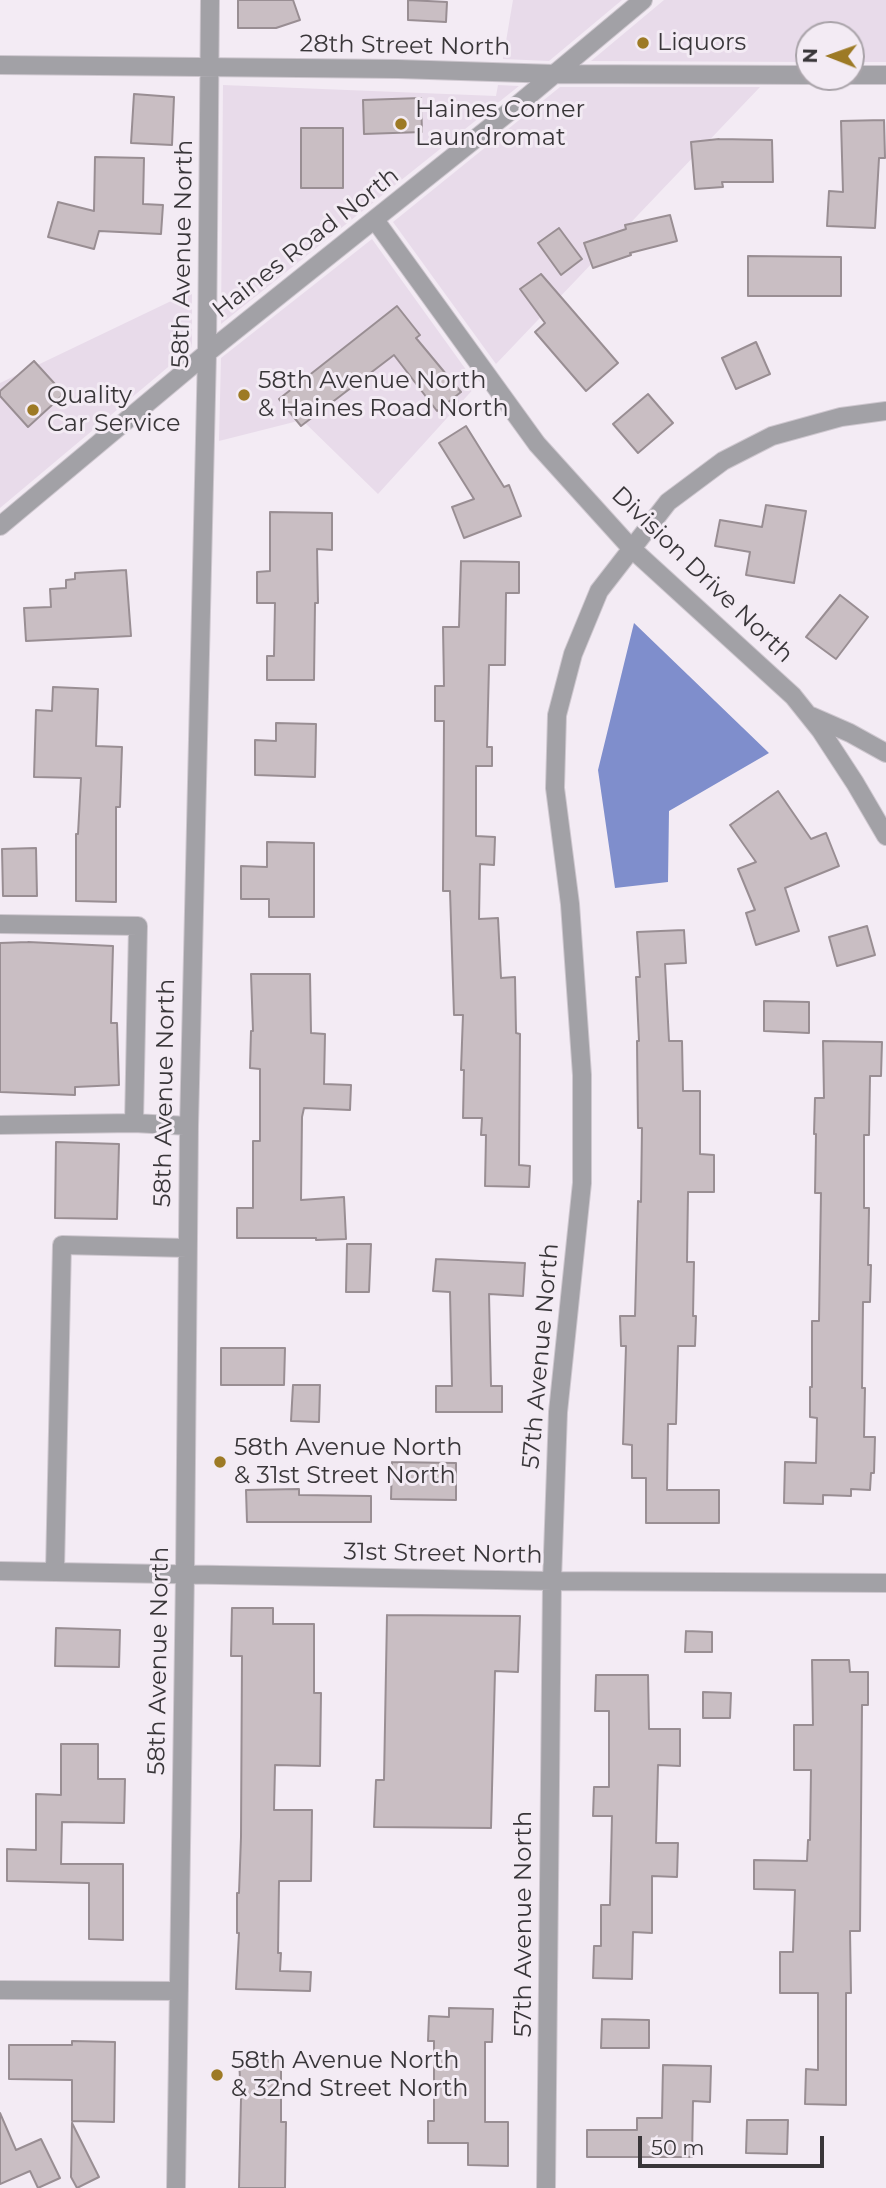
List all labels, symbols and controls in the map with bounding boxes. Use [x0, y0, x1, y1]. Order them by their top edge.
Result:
north arrow [795, 21, 865, 91]
place label: Liquors [657, 29, 746, 57]
street label: 28th Street North [299, 30, 511, 62]
marker: Liquors [635, 35, 651, 51]
text: N [799, 48, 822, 64]
place label: Haines Corner Laundromat [415, 96, 585, 152]
marker: Haines Corner Laundromat [393, 116, 409, 132]
street label: 58th Avenue North [167, 140, 199, 368]
street label: Haines Road North [207, 161, 405, 325]
place label: 58th Avenue North & Haines Road North [258, 367, 509, 423]
place label: Quality Car Service [47, 382, 180, 438]
marker: 58th Avenue North & Haines Road North [236, 387, 252, 403]
marker: Quality Car Service [25, 402, 41, 418]
street label: Division Drive North [605, 481, 799, 669]
street label: 58th Avenue North [149, 979, 181, 1207]
street label: 57th Avenue North [517, 1242, 565, 1470]
place label: 58th Avenue North & 31st Street North [234, 1434, 463, 1490]
marker: 58th Avenue North & 31st Street North [212, 1454, 228, 1470]
street label: 31st Street North [343, 1538, 543, 1570]
street label: 58th Avenue North [143, 1547, 175, 1775]
street label: 57th Avenue North [510, 1811, 538, 2037]
place label: 58th Avenue North & 32nd Street North [231, 2047, 469, 2103]
marker: 58th Avenue North & 32nd Street North [209, 2067, 225, 2083]
scale bar [641, 2122, 826, 2166]
text: 50 m [651, 2135, 705, 2160]

